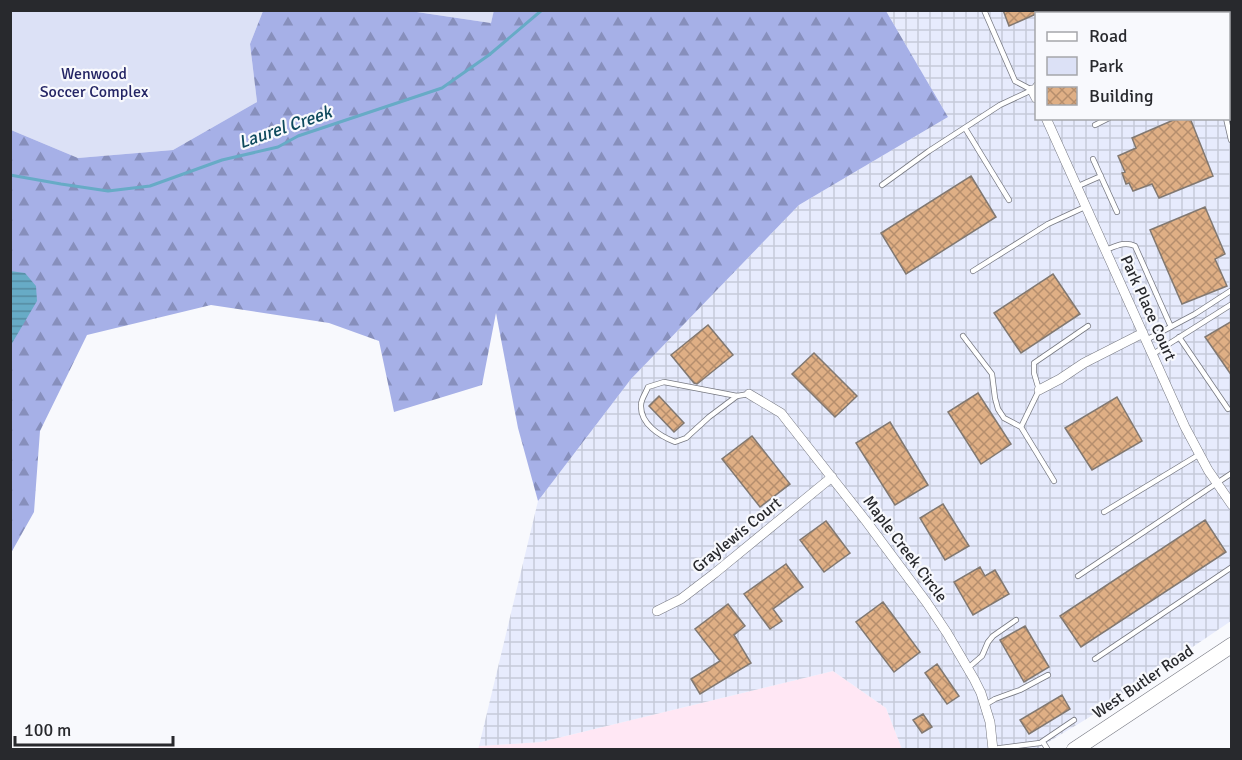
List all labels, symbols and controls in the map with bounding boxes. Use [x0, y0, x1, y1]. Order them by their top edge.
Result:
legend [1035, 12, 1230, 120]
text: Road [1089, 25, 1128, 47]
text: Park [1089, 55, 1124, 77]
park label: Wenwood Soccer Complex [40, 64, 149, 102]
text: Building [1089, 85, 1153, 107]
water label: Laurel Creek [236, 100, 336, 153]
street label: Park Place Court [1116, 252, 1180, 364]
street label: Maple Creek Circle [858, 492, 952, 606]
street label: Graylewis Court [688, 493, 786, 577]
street label: West Butler Road [1089, 641, 1197, 723]
scale bar [15, 709, 172, 747]
text: 100 m [24, 719, 71, 741]

